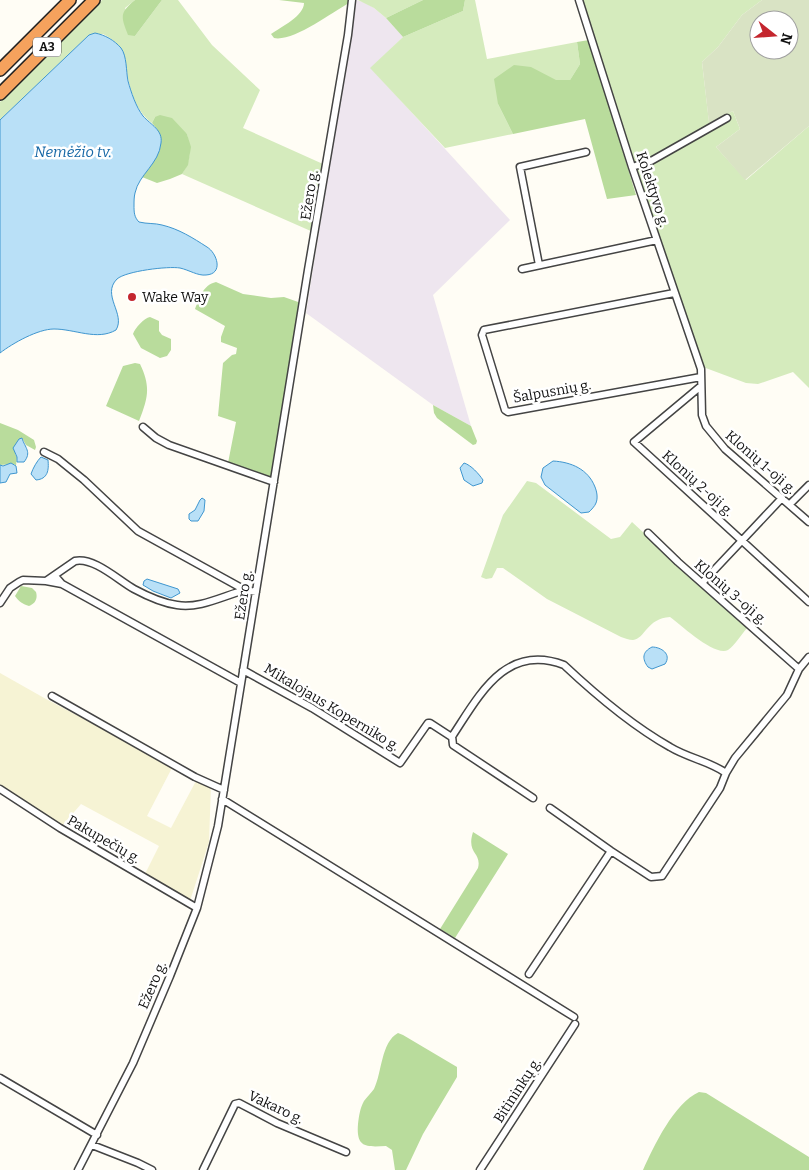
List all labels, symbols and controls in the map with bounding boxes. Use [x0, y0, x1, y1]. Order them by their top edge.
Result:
north arrow [749, 10, 799, 60]
text: N [776, 31, 796, 46]
road number: A3 [33, 38, 61, 56]
water label: Nemėžio tv. [34, 143, 112, 161]
street label: Kolektyvo g. [632, 149, 673, 229]
street label: Ežero g. [297, 169, 322, 221]
place label: Wake Way [142, 289, 209, 306]
marker: Wake Way [126, 291, 138, 303]
street label: Šalpusnių g. [512, 375, 592, 407]
street label: Klonių 1-oji g. [722, 427, 800, 498]
street label: Klonių 2-oji g. [658, 447, 737, 520]
street label: Klonių 3-oji g. [691, 556, 770, 628]
street label: Ežero g. [231, 569, 256, 621]
street label: Mikalojaus Koperniko g. [261, 660, 403, 755]
street label: Pakupečių g. [64, 812, 143, 867]
street label: Ežero g. [135, 959, 170, 1012]
street label: Bitininkų g. [490, 1055, 545, 1126]
street label: Vakaro g. [246, 1087, 306, 1128]

